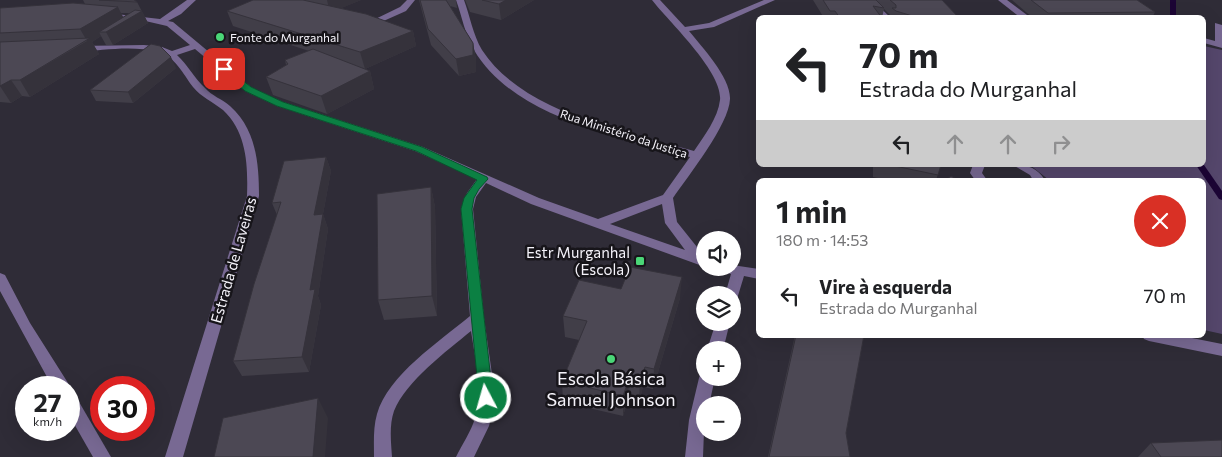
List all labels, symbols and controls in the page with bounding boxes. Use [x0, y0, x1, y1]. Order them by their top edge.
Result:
place label: Fonte do Murganhal [230, 30, 339, 44]
marker: Fonte do Murganhal [214, 31, 226, 43]
text: 70 m [859, 32, 939, 75]
icon: left [776, 35, 841, 100]
pin [203, 48, 245, 90]
icon: arrive [210, 55, 238, 83]
text: Estrada do Murganhal [859, 75, 1077, 102]
street label: Rua Ministério da Justiça [558, 106, 689, 161]
icon: left [888, 130, 916, 158]
icon: ahead [941, 130, 969, 158]
icon: ahead [994, 130, 1022, 158]
icon: right [1047, 130, 1075, 158]
text: 1 min [776, 192, 847, 229]
street label: Estrada de Laveiras [206, 195, 260, 325]
button: close [1134, 195, 1186, 247]
text: 180 m · 14:53 [776, 230, 868, 249]
map controls [696, 231, 741, 441]
button: sound [696, 231, 741, 276]
place label: Estr Murganhal (Escola) [526, 243, 630, 278]
marker: Estr Murganhal (Escola) [634, 255, 646, 267]
text: Vire à esquerda [819, 275, 952, 298]
icon: left [776, 282, 804, 310]
text: 70 m [1143, 284, 1186, 307]
button: layers [696, 286, 741, 331]
text: Estrada do Murganhal [819, 298, 978, 317]
button: + [696, 341, 741, 386]
marker: Escola Básica Samuel Johnson [605, 353, 617, 365]
place label: Escola Básica Samuel Johnson [546, 367, 676, 410]
position arrow [459, 371, 511, 423]
speed limit sign: 30 [90, 376, 155, 441]
text: 27 [34, 387, 61, 417]
button: − [696, 396, 741, 441]
text: km/h [33, 414, 62, 428]

